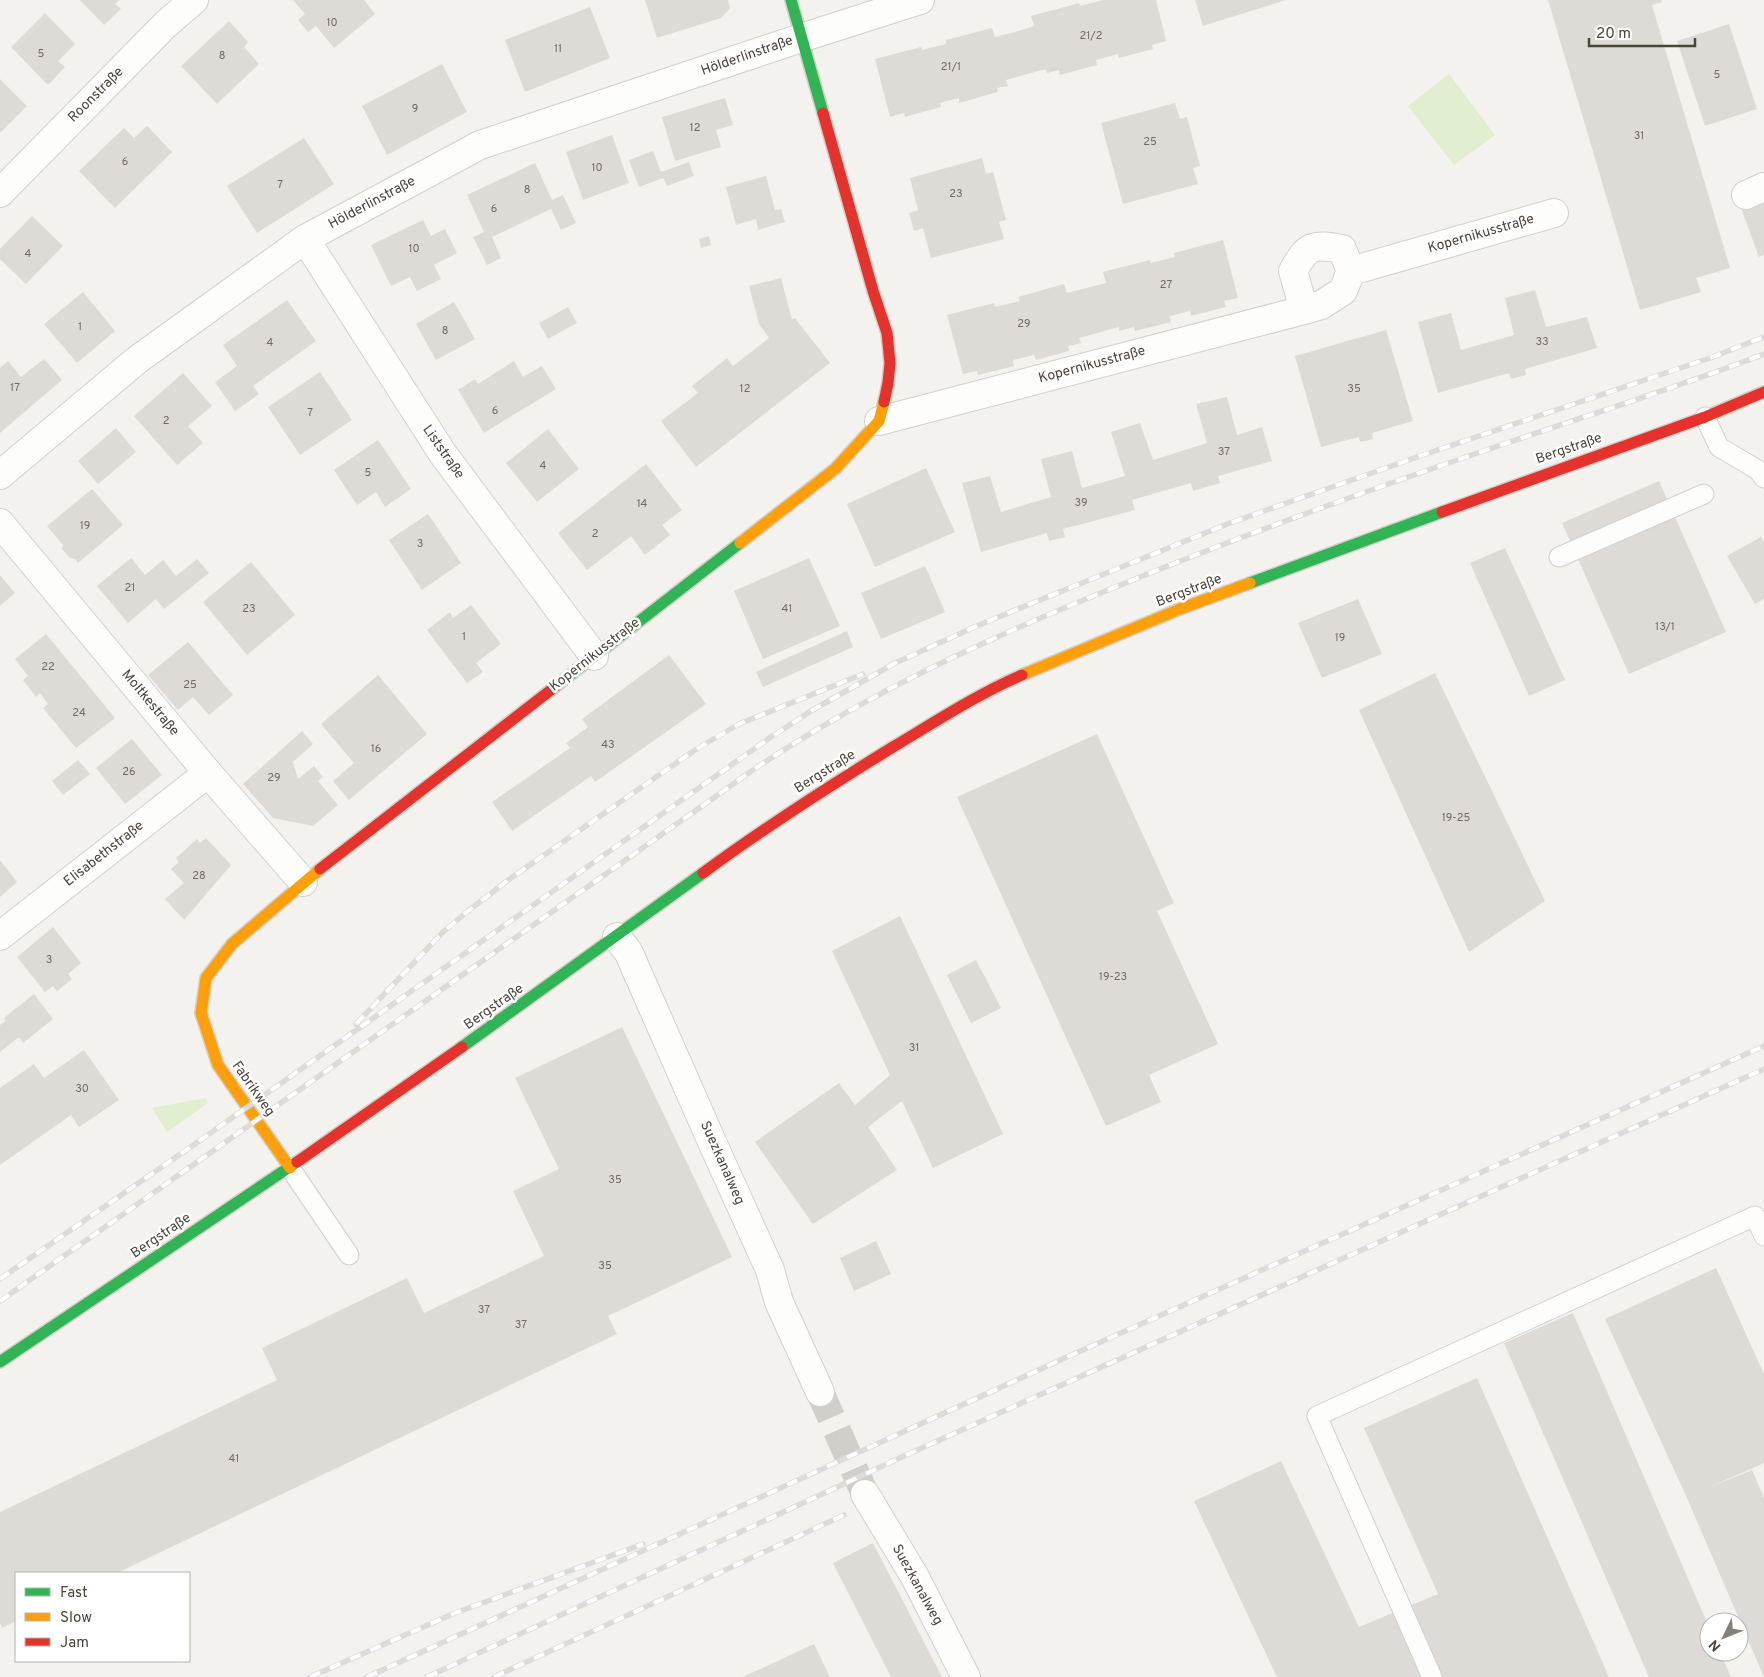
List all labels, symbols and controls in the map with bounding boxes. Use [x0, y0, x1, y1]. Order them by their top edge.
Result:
scale bar [1589, 15, 1695, 47]
house number: 10 [326, 16, 338, 30]
text: 20 m [1596, 25, 1631, 44]
house number: 21/2 [1080, 29, 1102, 43]
street label: Hölderlinstraße [699, 32, 795, 80]
house number: 11 [554, 42, 562, 56]
house number: 5 [38, 47, 45, 61]
house number: 8 [219, 49, 225, 63]
house number: 21/1 [941, 60, 961, 74]
street label: Roonstraße [65, 64, 127, 126]
house number: 5 [1714, 68, 1721, 82]
house number: 9 [412, 102, 418, 116]
house number: 12 [690, 121, 700, 135]
house number: 31 [1634, 129, 1644, 143]
house number: 25 [1143, 135, 1157, 149]
house number: 6 [122, 155, 128, 169]
house number: 10 [591, 161, 603, 175]
street label: Hölderlinstraße [326, 173, 418, 233]
house number: 7 [277, 178, 283, 192]
house number: 8 [524, 183, 530, 197]
house number: 23 [949, 187, 963, 201]
house number: 6 [491, 202, 497, 216]
street label: Kopernikusstraße [1426, 211, 1536, 257]
house number: 10 [408, 242, 420, 256]
house number: 4 [25, 247, 32, 261]
house number: 27 [1160, 278, 1172, 292]
house number: 29 [1017, 317, 1031, 331]
house number: 1 [78, 320, 82, 334]
house number: 8 [442, 324, 448, 338]
house number: 33 [1535, 335, 1549, 349]
house number: 4 [267, 336, 274, 350]
street label: Kopernikusstraße [1037, 343, 1147, 387]
house number: 17 [10, 381, 20, 395]
house number: 12 [740, 382, 750, 396]
house number: 35 [1347, 382, 1361, 396]
house number: 6 [492, 404, 498, 418]
house number: 7 [307, 406, 313, 420]
house number: 2 [163, 414, 169, 428]
street label: Liststraße [418, 422, 468, 482]
street label: Bergstraße [1534, 430, 1604, 468]
house number: 37 [1218, 445, 1230, 459]
house number: 4 [540, 459, 547, 473]
house number: 5 [365, 466, 372, 480]
house number: 39 [1075, 496, 1087, 510]
house number: 14 [637, 497, 648, 511]
house number: 19 [80, 519, 90, 533]
house number: 2 [592, 527, 598, 541]
house number: 3 [417, 537, 423, 551]
street label: Bergstraße [1154, 571, 1224, 611]
house number: 21 [125, 581, 135, 595]
house number: 23 [242, 602, 256, 616]
house number: 41 [782, 602, 792, 616]
street label: Kopernikusstraße [546, 614, 644, 696]
house number: 13/1 [1655, 620, 1675, 634]
house number: 1 [462, 630, 466, 644]
house number: 19 [1335, 631, 1345, 645]
house number: 22 [41, 660, 55, 674]
street label: Moltkestraße [117, 666, 183, 740]
house number: 25 [183, 678, 197, 692]
house number: 24 [72, 706, 86, 720]
house number: 43 [601, 738, 615, 752]
house number: 16 [371, 742, 381, 756]
street label: Bergstraße [791, 747, 859, 797]
house number: 26 [122, 765, 136, 779]
house number: 29 [267, 771, 281, 785]
house number: 19-25 [1442, 811, 1470, 825]
street label: Elisabethstraße [61, 818, 147, 890]
house number: 28 [192, 869, 206, 883]
house number: 3 [46, 953, 52, 967]
house number: 19-23 [1099, 970, 1127, 984]
street label: Bergstraße [461, 980, 527, 1034]
house number: 31 [909, 1041, 919, 1055]
street label: Fabrikweg [228, 1058, 278, 1120]
house number: 30 [75, 1082, 89, 1096]
street label: Suezkanalweg [696, 1119, 748, 1207]
house number: 35 [608, 1173, 622, 1187]
street label: Bergstraße [128, 1210, 194, 1262]
house number: 35 [598, 1259, 612, 1273]
house number: 37 [478, 1303, 490, 1317]
house number: 37 [515, 1318, 527, 1332]
house number: 41 [229, 1452, 239, 1466]
street label: Suezkanalweg [888, 1542, 946, 1628]
legend [15, 1572, 190, 1662]
text: Fast [60, 1584, 88, 1603]
text: Slow [60, 1609, 92, 1628]
north arrow [1699, 1612, 1749, 1662]
text: Jam [60, 1634, 89, 1653]
text: N [1706, 1635, 1725, 1654]

